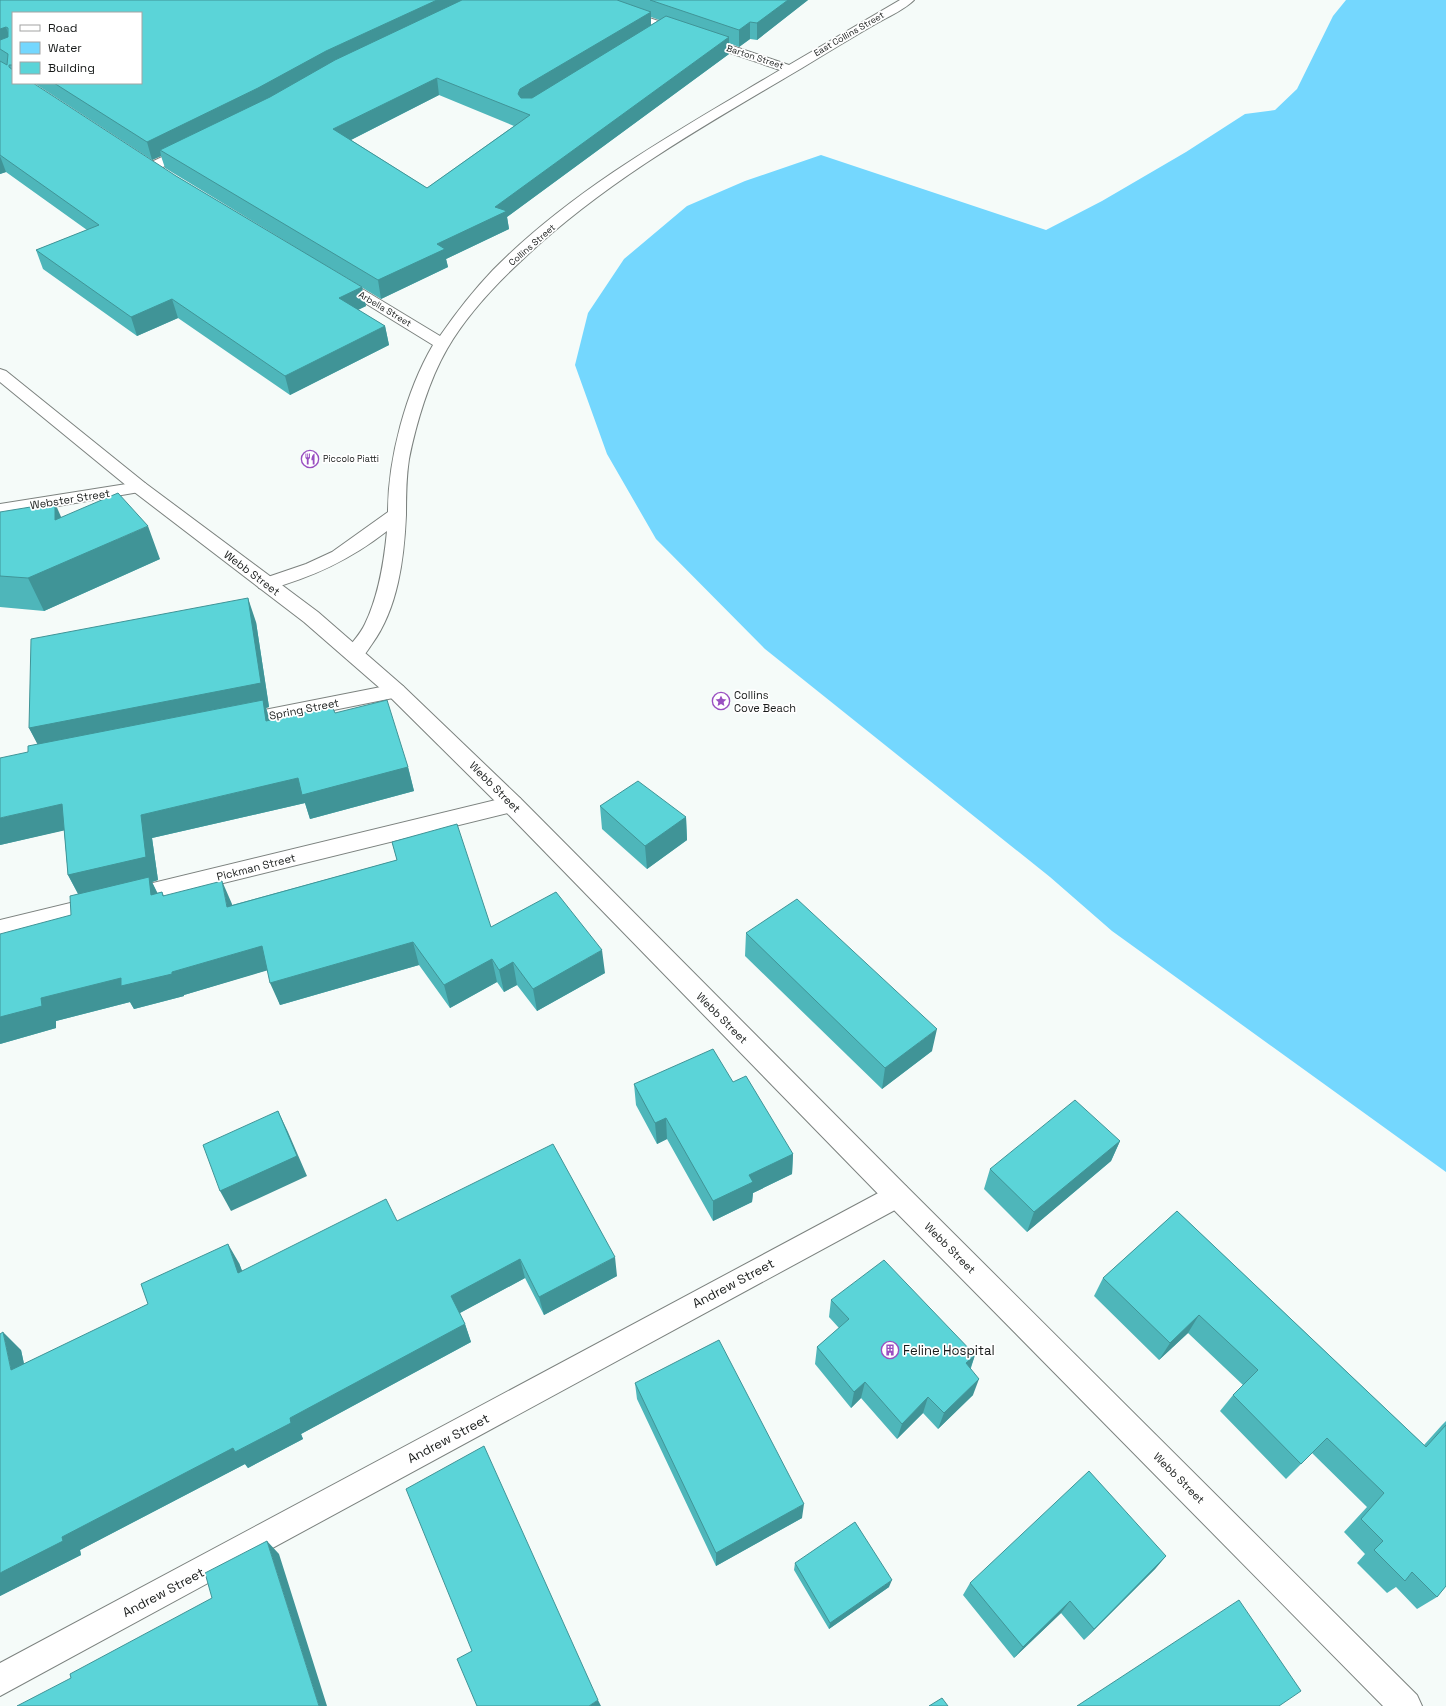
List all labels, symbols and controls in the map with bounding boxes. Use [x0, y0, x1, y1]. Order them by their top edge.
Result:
street label: East Collins Street [812, 9, 886, 59]
legend [12, 12, 142, 84]
text: Road [48, 20, 77, 36]
text: Water [48, 40, 82, 56]
street label: Barton Street [725, 42, 785, 72]
text: Building [48, 60, 95, 76]
street label: Collins Street [506, 221, 558, 269]
street label: Arbella Street [356, 289, 414, 329]
restaurant icon: Piccolo Piatti [300, 449, 320, 469]
place label: Piccolo Piatti [323, 453, 379, 465]
street label: Webster Street [29, 486, 111, 512]
street label: Webb Street [221, 547, 283, 599]
place label: Collins Cove Beach [734, 688, 796, 715]
place icon: Collins Cove Beach [711, 691, 731, 711]
street label: Spring Street [268, 695, 340, 723]
street label: Webb Street [467, 759, 523, 815]
street label: Pickman Street [215, 850, 297, 884]
street label: Webb Street [694, 990, 750, 1046]
street label: Webb Street [922, 1220, 978, 1276]
street label: Andrew Street [689, 1255, 777, 1312]
building icon: Feline Hospital [880, 1340, 900, 1360]
place label: Feline Hospital [903, 1342, 995, 1359]
street label: Andrew Street [404, 1410, 492, 1467]
street label: Webb Street [1151, 1450, 1207, 1506]
street label: Andrew Street [119, 1564, 207, 1621]

